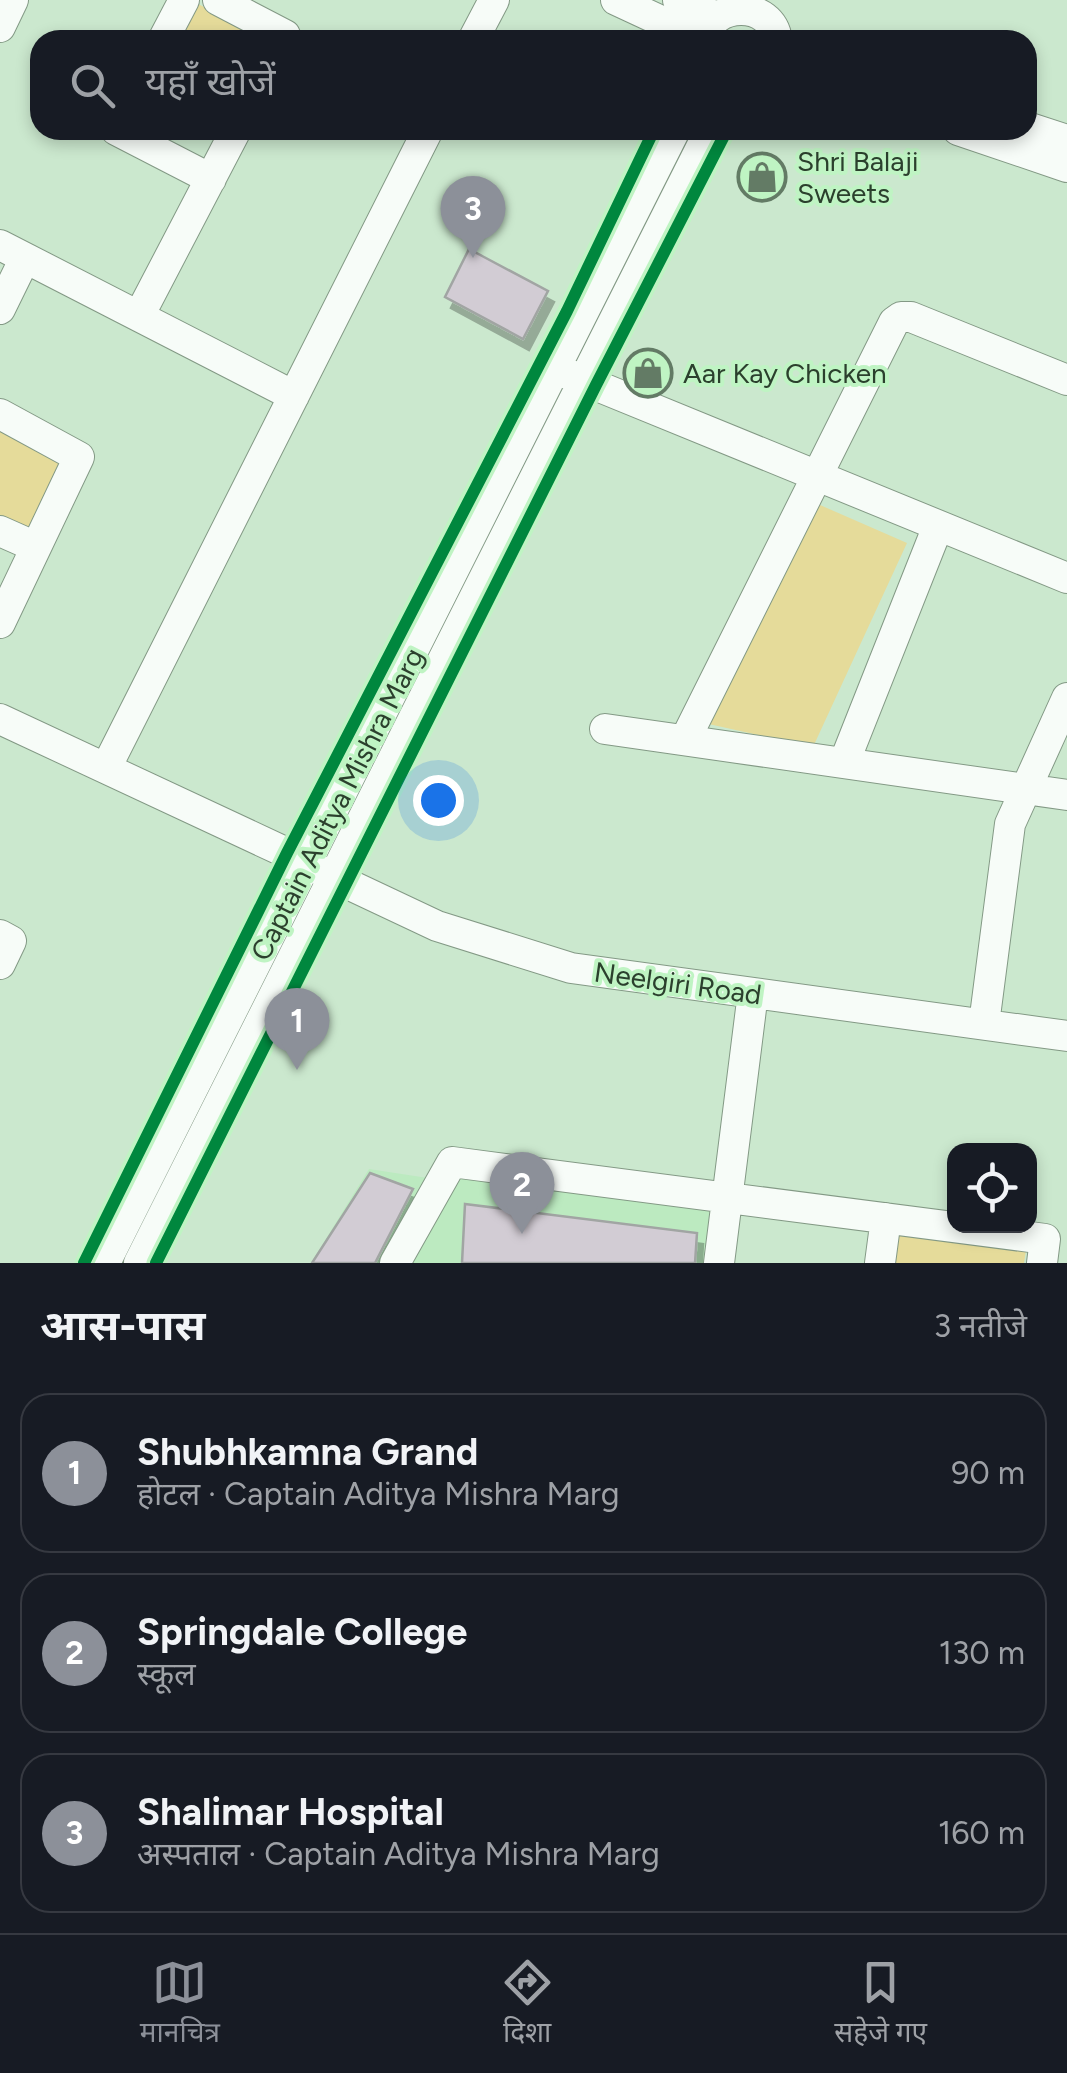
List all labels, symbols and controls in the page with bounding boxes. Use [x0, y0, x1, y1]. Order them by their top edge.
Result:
search box [30, 30, 1037, 140]
icon: search [65, 58, 120, 113]
text: यहाँ खोजें [145, 59, 276, 105]
place label: Shri Balaji Sweets [797, 144, 919, 210]
shop icon: Shri Balaji Sweets [736, 151, 788, 203]
pin: 3 [440, 176, 506, 258]
shop icon: Aar Kay Chicken [622, 347, 674, 399]
place label: Aar Kay Chicken [683, 356, 887, 390]
street label: Captain Aditya Mishra Marg [243, 642, 431, 966]
your location [413, 775, 464, 826]
street label: Neelgiri Road [592, 954, 764, 1012]
pin: 1 [264, 988, 330, 1070]
map controls [947, 1143, 1037, 1233]
button: locate [947, 1143, 1037, 1233]
pin: 2 [490, 1152, 554, 1234]
text: आस-पास [40, 1300, 205, 1351]
text: 3 नतीजे [934, 1307, 1027, 1345]
text: Shubhkamna Grand [137, 1429, 478, 1475]
text: 1 [68, 1454, 81, 1492]
text: 90 m [951, 1454, 1025, 1492]
text: होटल · Captain Aditya Mishra Marg [137, 1475, 620, 1513]
text: Springdale College [137, 1609, 467, 1655]
text: 2 [65, 1634, 84, 1672]
text: 130 m [939, 1634, 1025, 1672]
text: स्कूल [137, 1655, 196, 1693]
text: Shalimar Hospital [137, 1789, 444, 1835]
text: 3 [66, 1814, 83, 1852]
text: 160 m [938, 1814, 1025, 1852]
text: अस्पताल · Captain Aditya Mishra Marg [137, 1835, 660, 1873]
tab: मानचित्र [140, 1955, 220, 2053]
tab: दिशा [500, 1955, 555, 2053]
tab: सहेजे गए [834, 1955, 927, 2053]

